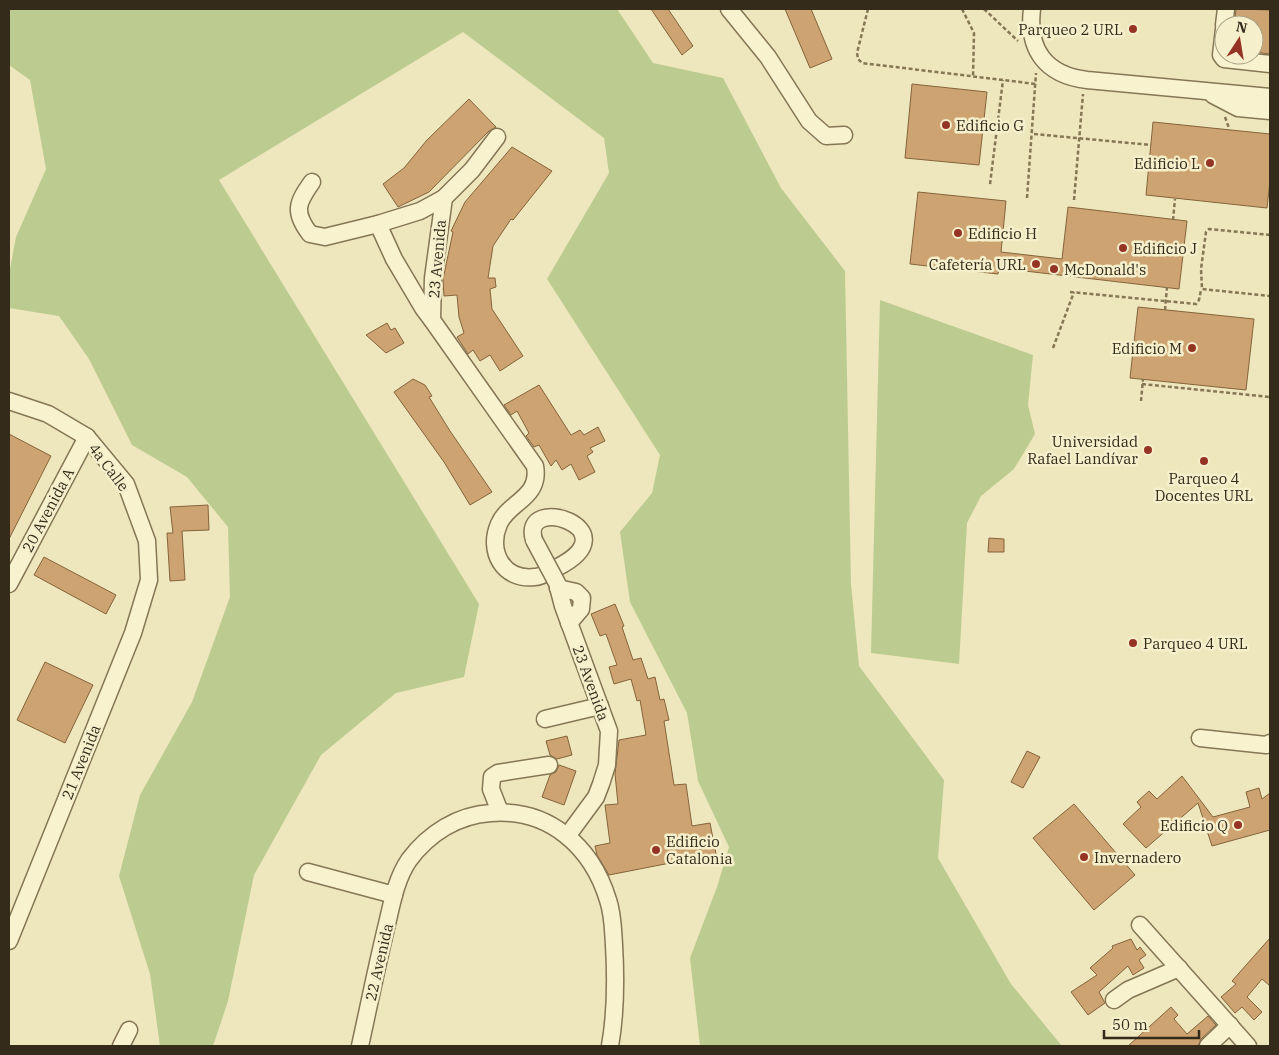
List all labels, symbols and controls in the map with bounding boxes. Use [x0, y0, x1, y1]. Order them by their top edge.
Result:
north arrow [1214, 15, 1264, 65]
text: N [1234, 17, 1249, 37]
place label: Parqueo 2 URL [1018, 20, 1123, 39]
marker: Parqueo 2 URL [1127, 23, 1139, 35]
place label: Edificio G [956, 116, 1024, 135]
marker: Edificio G [940, 119, 952, 131]
place label: Edificio L [1134, 154, 1200, 173]
marker: Edificio L [1204, 157, 1216, 169]
street label: 23 Avenida [424, 219, 450, 299]
place label: Edificio H [968, 224, 1037, 243]
marker: Edificio H [952, 227, 964, 239]
place label: Edificio J [1133, 239, 1197, 258]
marker: Edificio J [1117, 242, 1129, 254]
place label: Cafetería URL [929, 255, 1026, 274]
marker: Cafetería URL [1030, 258, 1042, 270]
place label: McDonald's [1064, 260, 1146, 279]
marker: McDonald's [1048, 263, 1060, 275]
place label: Edificio M [1112, 339, 1182, 358]
marker: Edificio M [1186, 342, 1198, 354]
place label: Universidad Rafael Landívar [1027, 432, 1138, 468]
street label: 4a Calle [85, 439, 133, 495]
marker: Universidad Rafael Landívar [1142, 444, 1154, 456]
marker: Parqueo 4 Docentes URL [1198, 455, 1210, 467]
street label: 20 Avenida A [18, 464, 78, 555]
place label: Parqueo 4 Docentes URL [1155, 469, 1253, 505]
place label: Parqueo 4 URL [1143, 634, 1248, 653]
marker: Parqueo 4 URL [1127, 637, 1139, 649]
street label: 23 Avenida [569, 643, 613, 723]
street label: 21 Avenida [57, 722, 105, 802]
place label: Edificio Q [1160, 816, 1228, 835]
marker: Edificio Q [1232, 819, 1244, 831]
place label: Edificio Catalonia [666, 832, 733, 868]
marker: Edificio Catalonia [650, 844, 662, 856]
place label: Invernadero [1094, 848, 1181, 867]
marker: Invernadero [1078, 851, 1090, 863]
street label: 22 Avenida [361, 921, 397, 1003]
scale bar [1104, 1008, 1199, 1040]
text: 50 m [1112, 1015, 1148, 1034]

